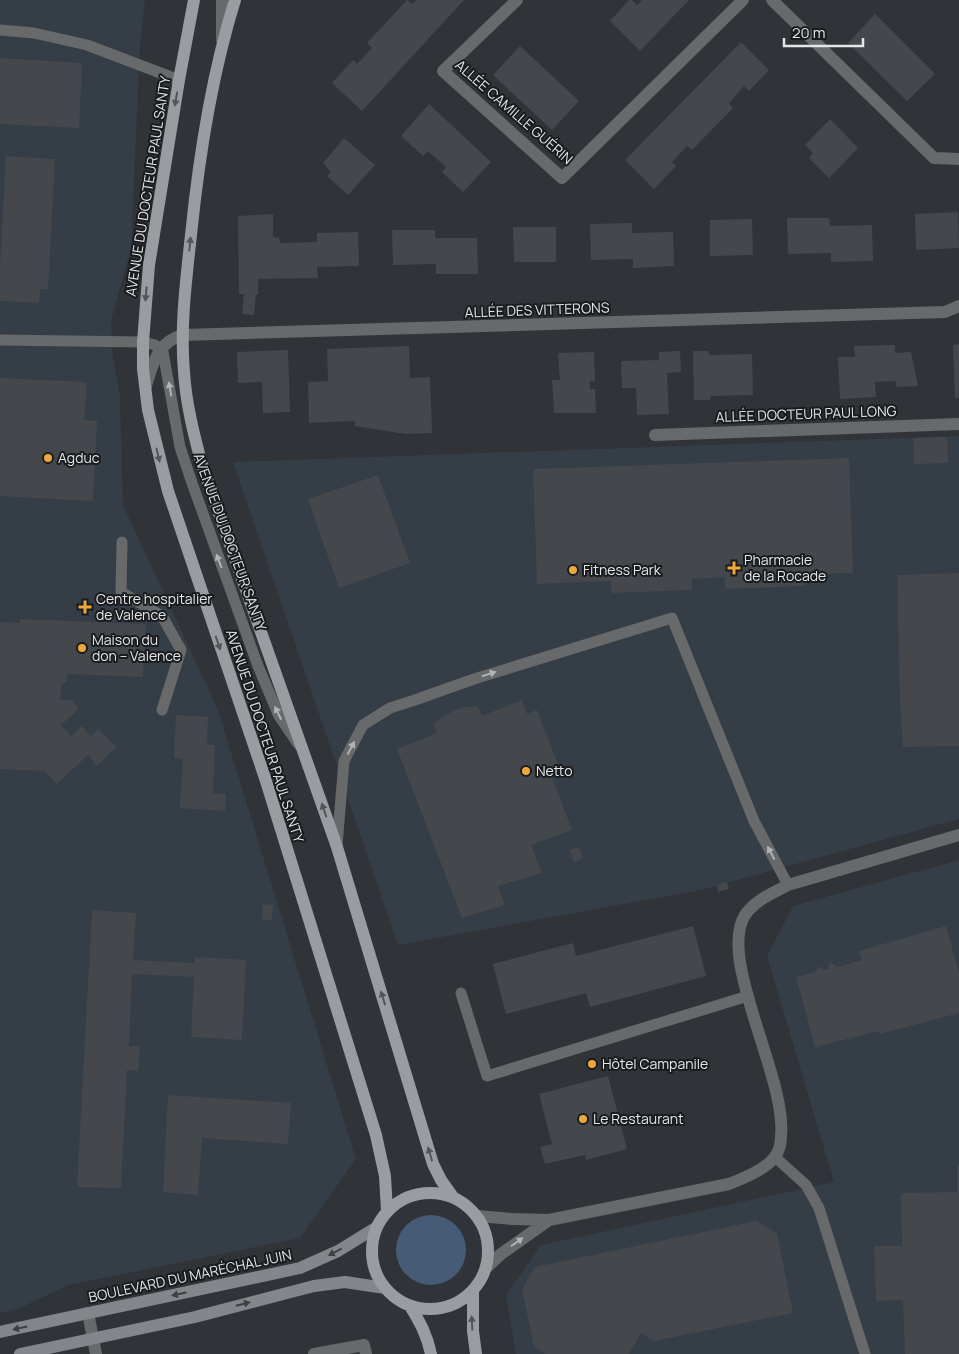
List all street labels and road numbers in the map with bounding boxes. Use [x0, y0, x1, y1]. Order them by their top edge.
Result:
street label: ALLÉE CAMILLE GUÉRIN [451, 55, 577, 168]
street label: AVENUE DU DOCTEUR PAUL SANTY [121, 74, 174, 298]
street label: ALLÉE DES VITTERONS [464, 297, 610, 322]
street label: ALLÉE DOCTEUR PAUL LONG [715, 401, 897, 426]
street label: AVENUE DU DOCTEUR SANTY [189, 450, 272, 633]
street label: AVENUE DU DOCTEUR PAUL SANTY [222, 627, 309, 845]
street label: BOULEVARD DU MARÉCHAL JUIN [87, 1245, 293, 1306]

